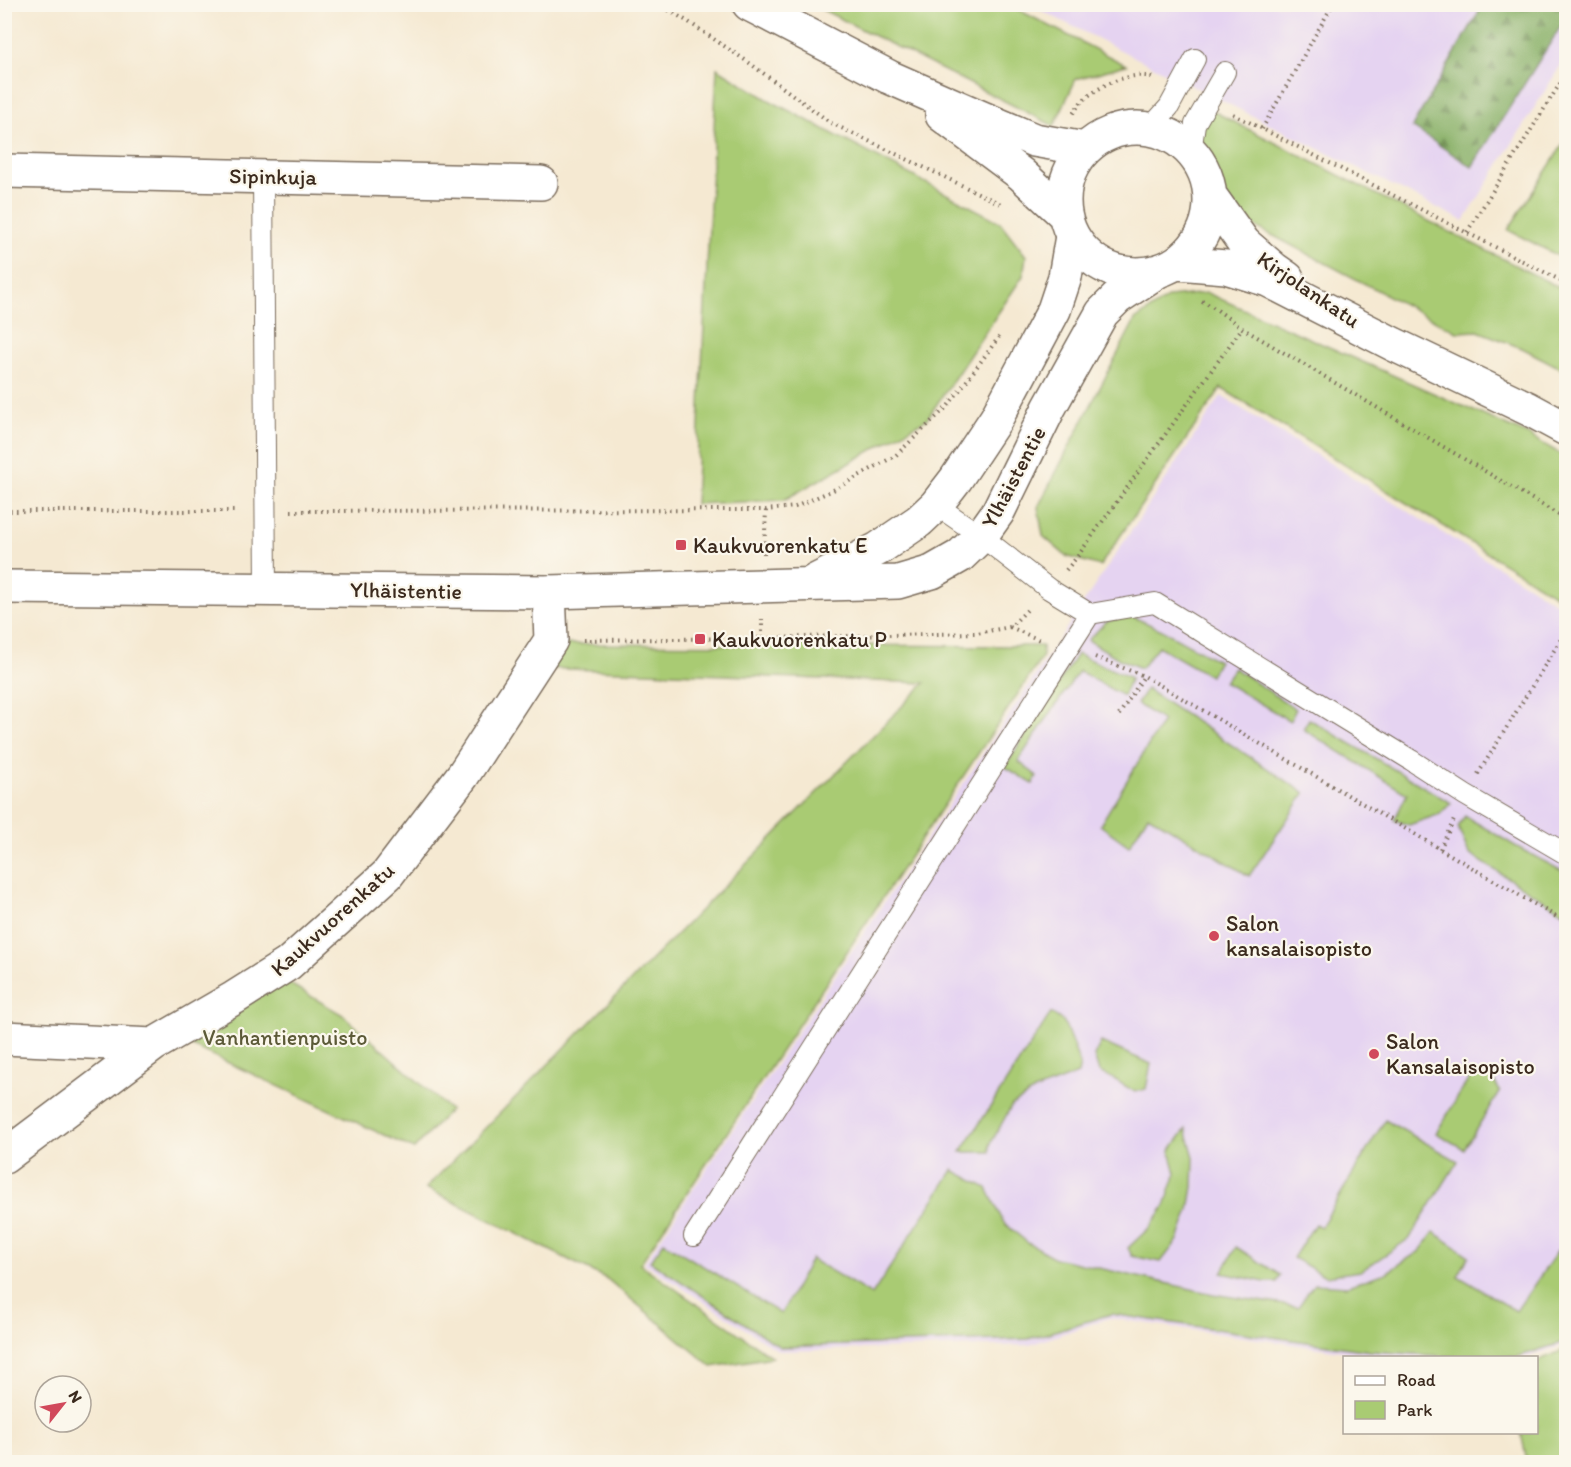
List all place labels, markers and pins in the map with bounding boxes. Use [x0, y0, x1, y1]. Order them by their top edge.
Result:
place label: Kaukvuorenkatu E [693, 532, 867, 559]
marker: Kaukvuorenkatu E [674, 538, 688, 552]
place label: Kaukvuorenkatu P [712, 626, 887, 653]
marker: Kaukvuorenkatu P [693, 632, 707, 646]
place label: Salon kansalaisopisto [1226, 910, 1372, 962]
marker: Salon kansalaisopisto [1207, 929, 1221, 943]
place label: Salon Kansalaisopisto [1386, 1028, 1535, 1080]
marker: Salon Kansalaisopisto [1367, 1047, 1381, 1061]

